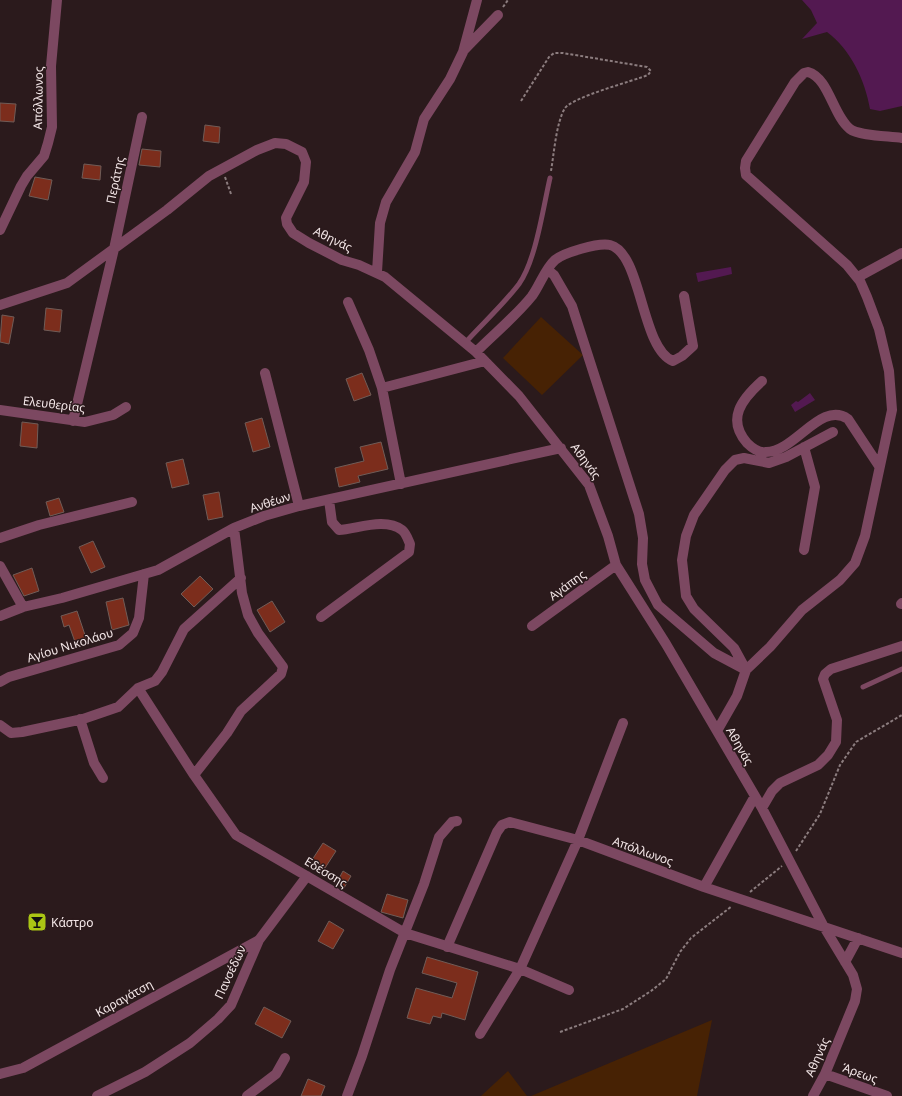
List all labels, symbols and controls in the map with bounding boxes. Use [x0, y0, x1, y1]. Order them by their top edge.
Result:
street label: Απόλλωνος [29, 66, 47, 130]
street label: Περάτης [102, 155, 128, 205]
street label: Αθηνάς [311, 222, 355, 256]
street label: Ελευθερίας [22, 392, 86, 416]
street label: Αθηνάς [567, 439, 605, 483]
street label: Ανθέων [247, 487, 293, 517]
street label: Αγάπης [545, 566, 589, 604]
street label: Αγίου Νικολάου [25, 624, 115, 666]
street label: Αθηνάς [722, 724, 758, 768]
street label: Απόλλωνος [610, 832, 676, 870]
street label: Εδέσσης [302, 853, 351, 891]
bar icon: Κάστρο [26, 911, 48, 933]
place label: Κάστρο [51, 914, 94, 931]
street label: Πανσέδων [210, 942, 250, 1002]
street label: Καραγάτση [92, 975, 156, 1021]
street label: Αθηνάς [801, 1035, 833, 1079]
street label: Άρεως [840, 1059, 880, 1087]

